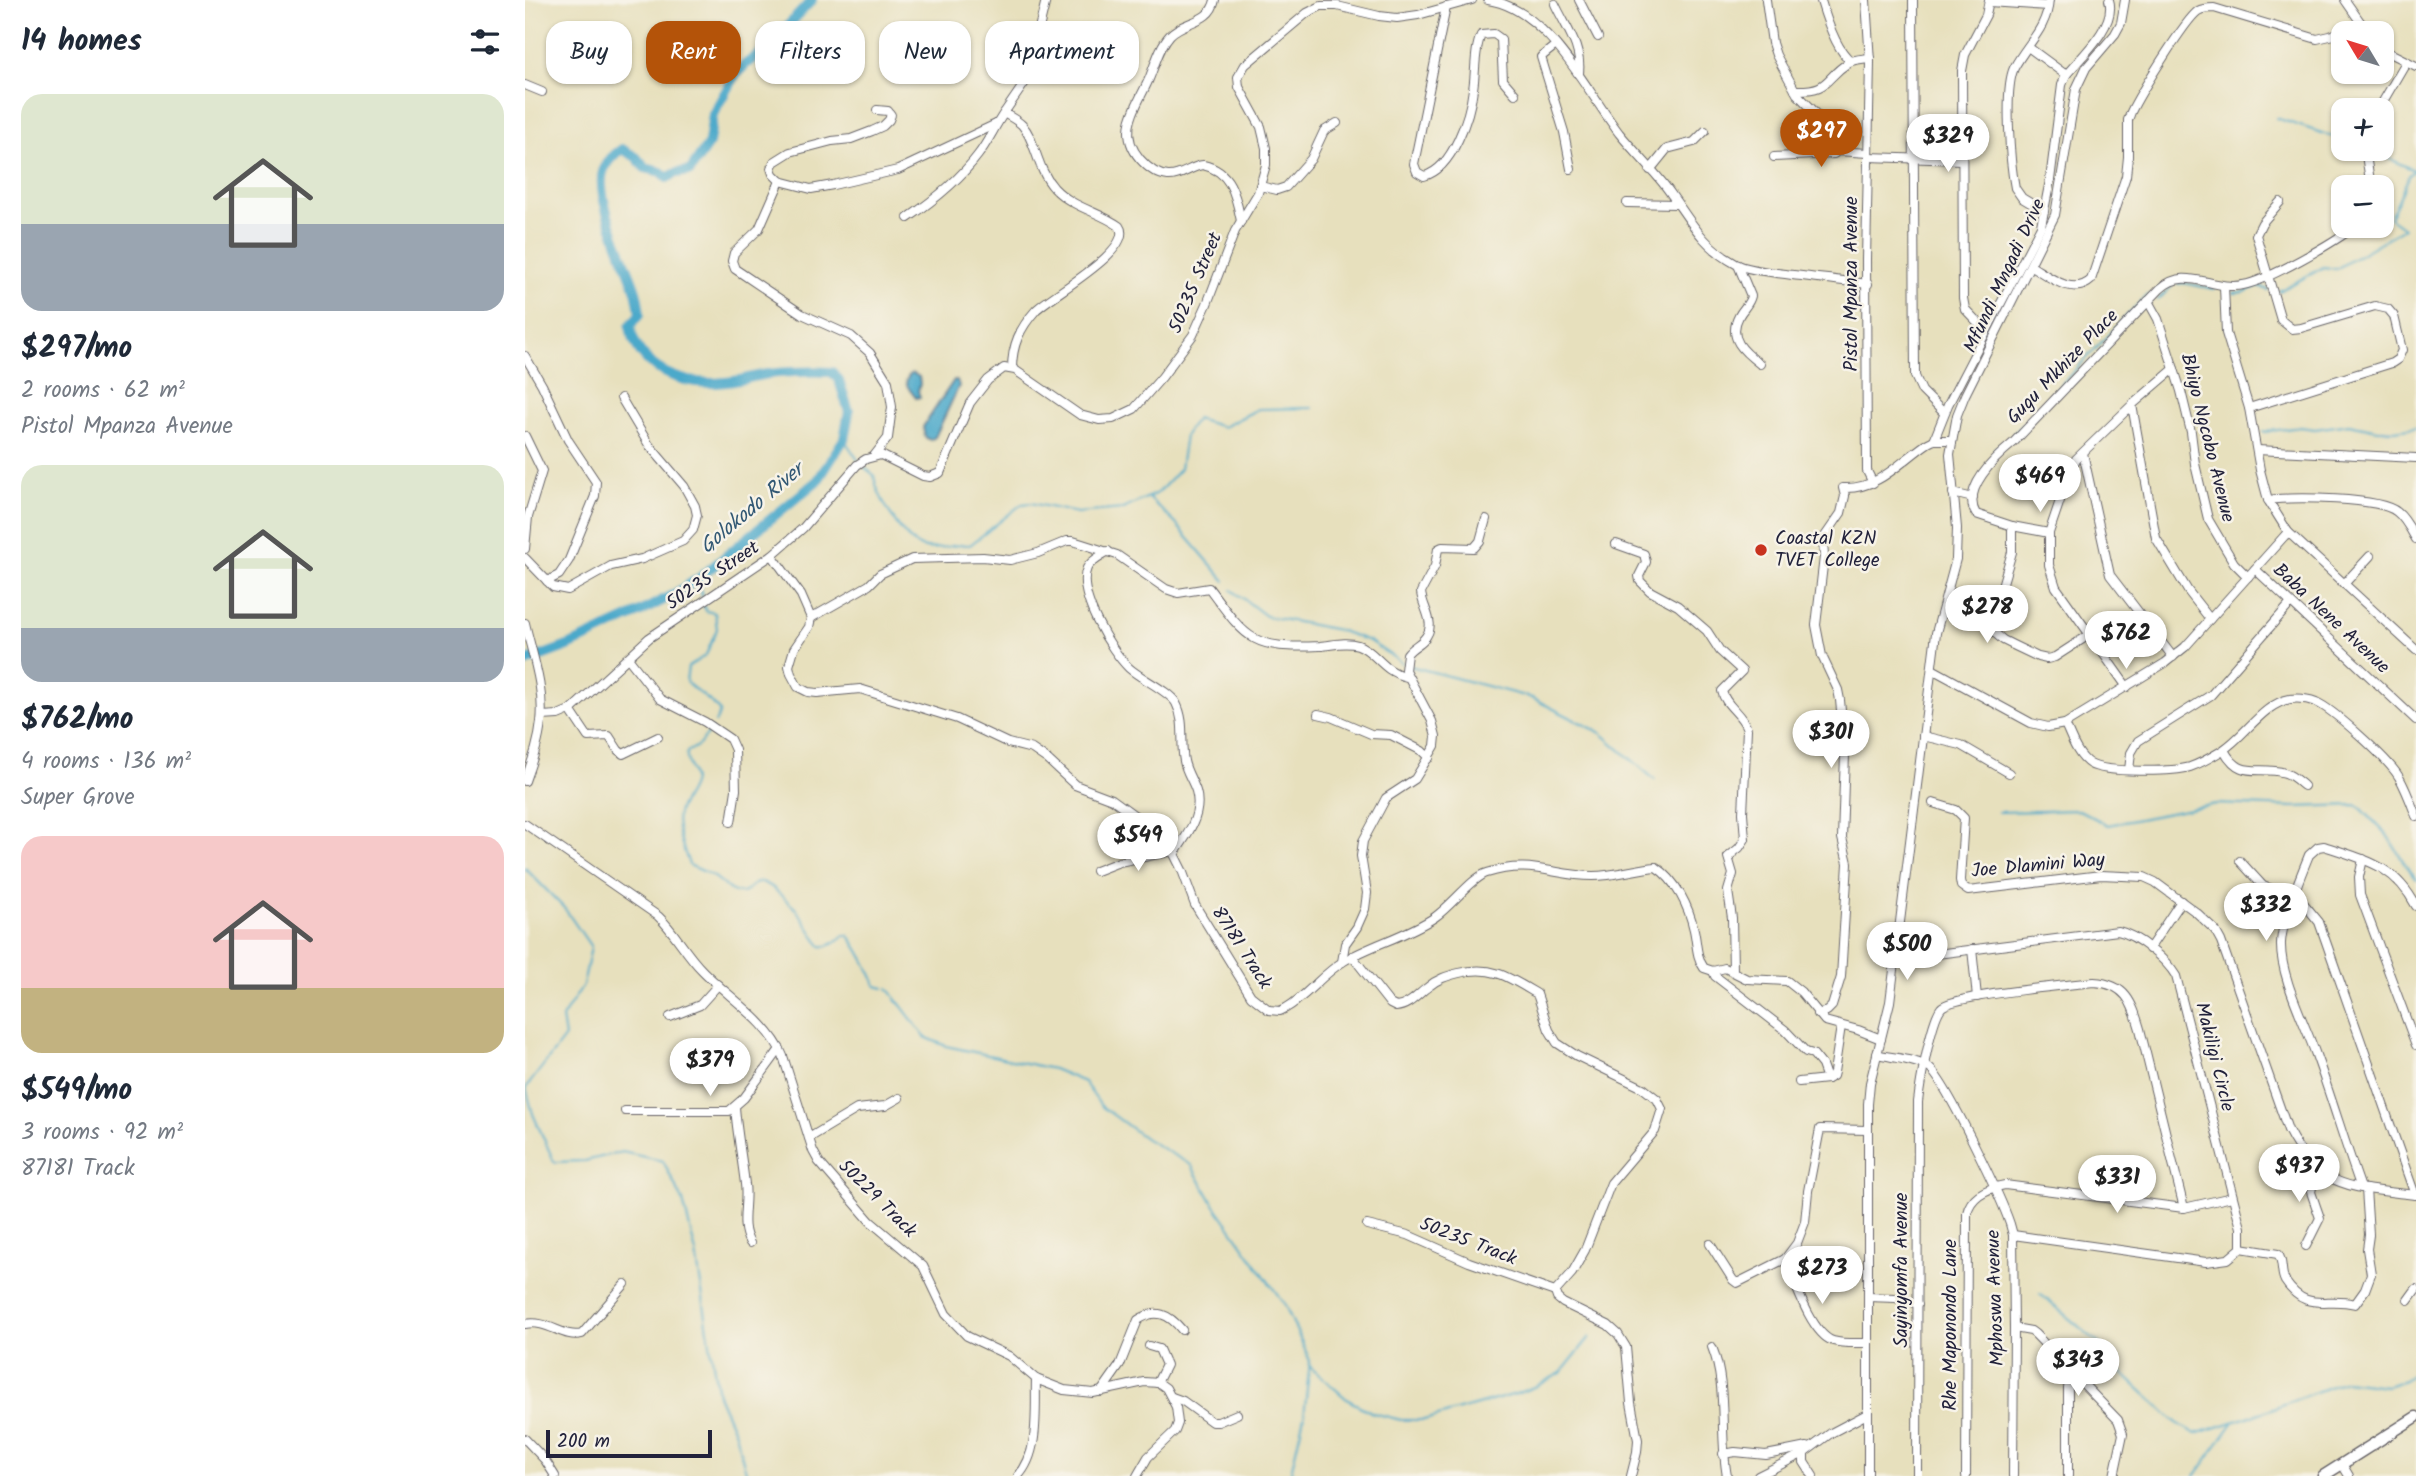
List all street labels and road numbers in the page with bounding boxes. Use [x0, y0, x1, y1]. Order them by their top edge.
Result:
street label: Mfundi Mngadi Drive [1956, 193, 2054, 358]
street label: Pistol Mpanza Avenue [1837, 196, 1867, 372]
street label: 50235 Street [1161, 227, 1231, 338]
street label: Gugu Mkhize Place [2000, 302, 2126, 432]
street label: Bhiyo Ngcobo Avenue [2172, 350, 2243, 526]
street label: 50235 Street [660, 533, 767, 619]
street label: Baba Nene Avenue [2265, 556, 2397, 682]
street label: Joe Dlamini Way [1970, 845, 2107, 887]
street label: 87181 Track [1203, 900, 1279, 996]
street label: Makiligi Circle [2186, 999, 2242, 1115]
street label: 50229 Track [831, 1153, 924, 1246]
street label: Sayinyomfa Avenue [1887, 1192, 1917, 1347]
street label: 50235 Track [1415, 1210, 1521, 1274]
street label: Mphoswa Avenue [1979, 1229, 2013, 1367]
street label: Rhe Maponondo Lane [1936, 1239, 1966, 1411]

